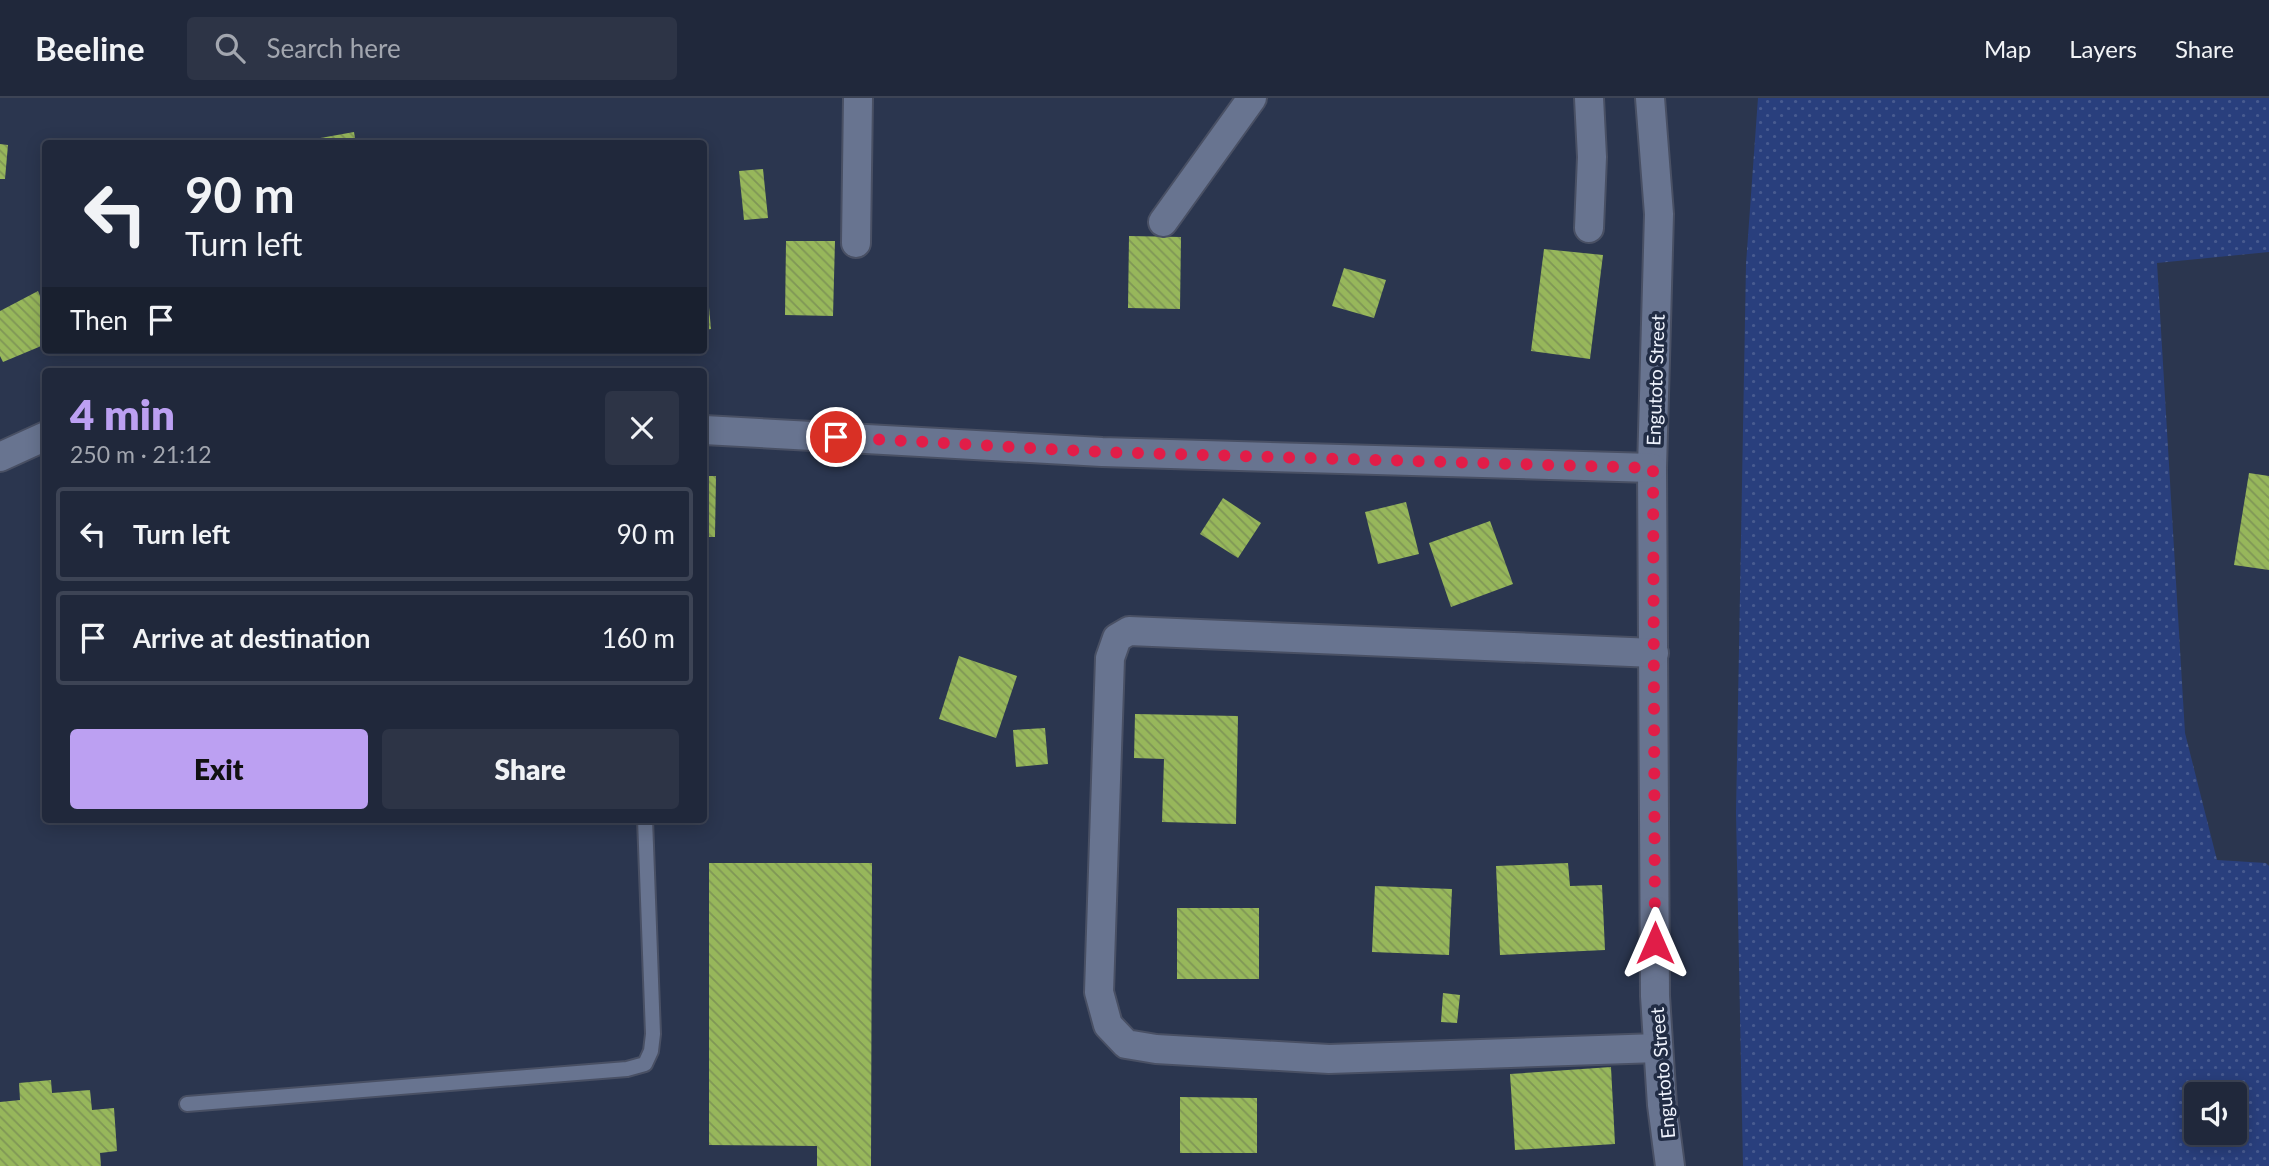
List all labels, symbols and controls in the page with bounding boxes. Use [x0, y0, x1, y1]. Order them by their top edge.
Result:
search box [187, 17, 677, 80]
text: Beeline [35, 28, 145, 68]
icon: search [211, 29, 249, 67]
text: Search here [267, 32, 401, 64]
text: Map [1984, 34, 2031, 63]
text: Layers [2069, 34, 2137, 63]
text: Share [2175, 34, 2234, 63]
text: 90 m [185, 165, 295, 223]
icon: left [70, 168, 161, 259]
text: Turn left [185, 224, 302, 263]
icon: arrive [142, 301, 180, 339]
text: Then [70, 304, 128, 336]
street label: Engutoto Street [1641, 314, 1669, 446]
text: 4 min [70, 389, 175, 439]
button: close [605, 391, 679, 465]
pin [806, 407, 866, 467]
icon: arrive [817, 418, 855, 456]
text: 250 m · 21:12 [70, 440, 212, 468]
icon: left [74, 515, 112, 553]
text: Turn left [133, 518, 230, 550]
text: 90 m [617, 518, 675, 550]
icon: arrive [74, 619, 112, 657]
text: Arrive at destination [133, 622, 370, 654]
text: 160 m [602, 622, 675, 654]
button: Exit [70, 729, 368, 809]
button: Share [382, 729, 679, 809]
position arrow [1618, 906, 1692, 980]
street label: Engutoto Street [1645, 1006, 1679, 1140]
map controls [2184, 1082, 2247, 1145]
button: sound [2184, 1082, 2247, 1145]

